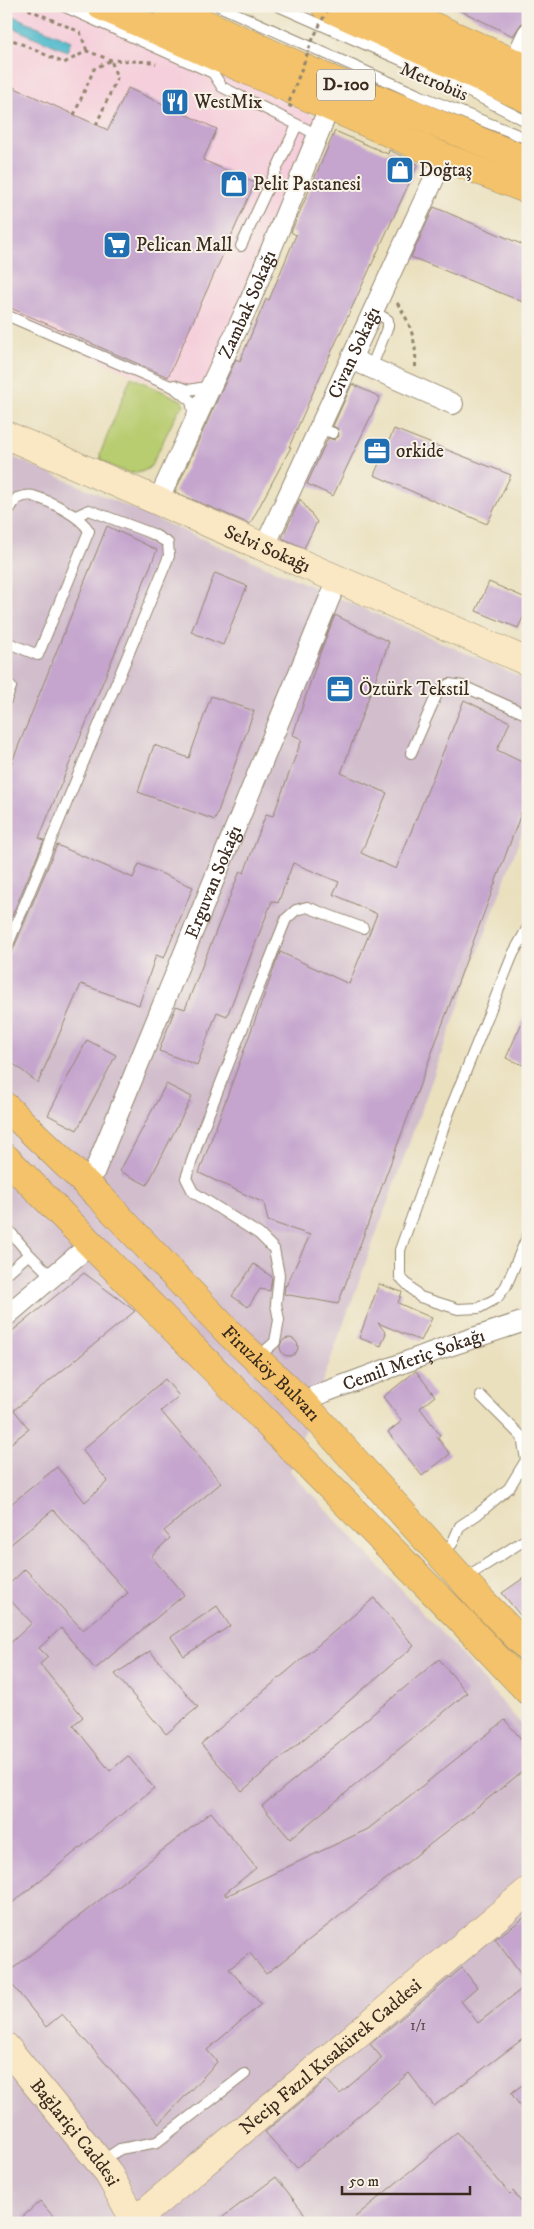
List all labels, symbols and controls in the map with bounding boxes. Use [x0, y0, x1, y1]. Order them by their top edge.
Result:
street label: Metrobüs [396, 57, 472, 107]
road number: D-100 [317, 70, 375, 100]
restaurant icon: WestMix [160, 87, 190, 117]
place label: WestMix [193, 91, 263, 114]
shop icon: Doğtaş [385, 155, 415, 185]
place label: Doğtaş [419, 159, 472, 182]
shop icon: Pelit Pastanesi [219, 169, 249, 199]
place label: Pelit Pastanesi [253, 173, 361, 196]
supermarket icon: Pelican Mall [102, 230, 132, 260]
place label: Pelican Mall [136, 234, 233, 257]
street label: Zambak Sokağı [214, 247, 281, 362]
street label: Civan Sokağı [323, 303, 385, 402]
office icon: orkide [362, 436, 392, 466]
place label: orkide [396, 440, 444, 463]
street label: Selvi Sokağı [221, 520, 314, 577]
office icon: Öztürk Tekstil [325, 674, 355, 704]
place label: Öztürk Tekstil [359, 677, 470, 701]
street label: Erguvan Sokağı [180, 822, 247, 942]
street label: Firuzköy Bulvarı [217, 1321, 325, 1426]
street label: Cemil Meriç Sokağı [339, 1324, 488, 1396]
street label: Necip Fazıl Kısakürek Caddesi [235, 1974, 426, 2139]
house number: 1/1 [410, 2015, 426, 2035]
street label: Bağlariçi Caddesi [25, 2074, 125, 2190]
scale bar [342, 2164, 469, 2196]
text: 50 m [349, 2172, 379, 2191]

